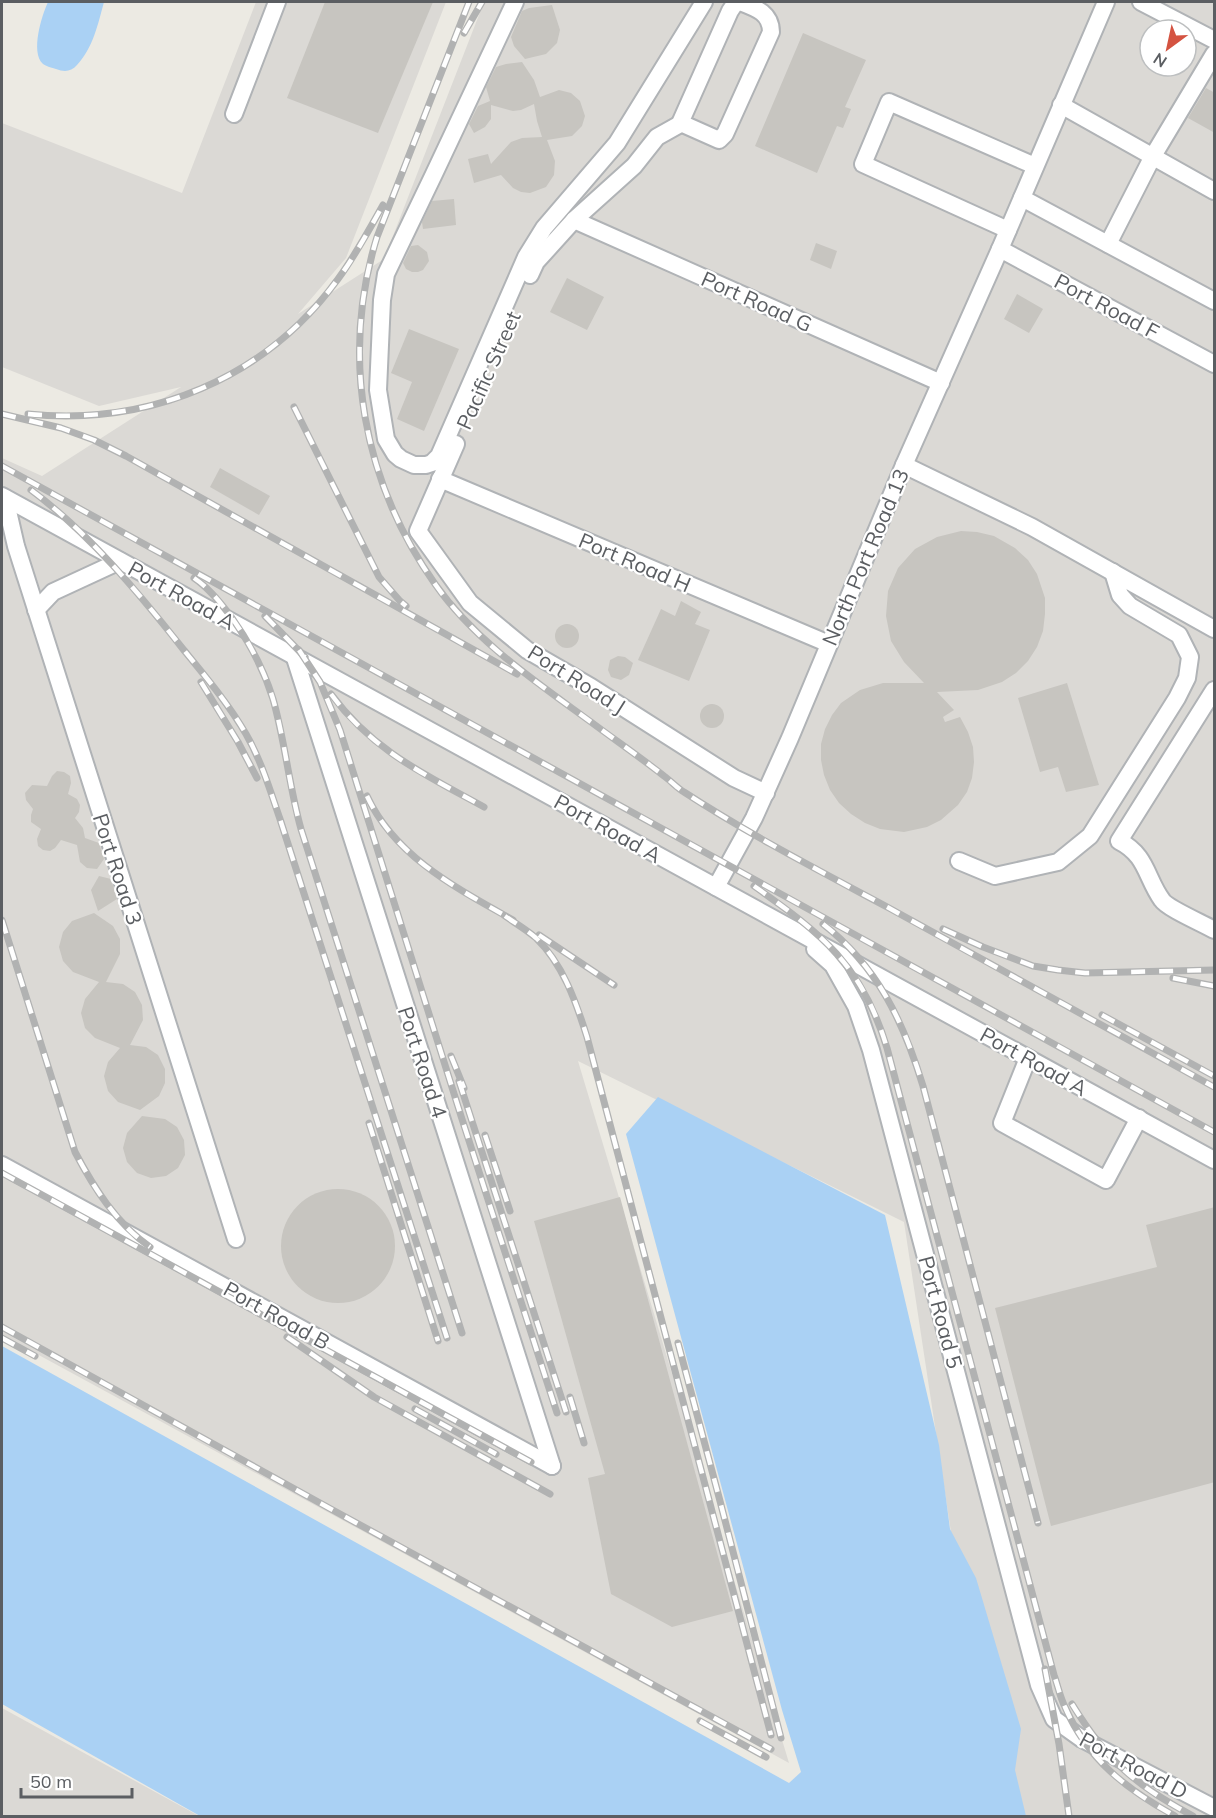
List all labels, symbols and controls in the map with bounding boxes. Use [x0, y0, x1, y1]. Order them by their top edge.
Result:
north arrow [1138, 18, 1198, 78]
text: N [1149, 49, 1170, 72]
street label: Port Road G [698, 265, 816, 337]
street label: Port Road F [1050, 268, 1164, 345]
street label: Pacific Street [450, 307, 526, 433]
street label: North Port Road 13 [816, 465, 914, 649]
street label: Port Road H [575, 527, 695, 597]
street label: Port Road A [124, 555, 241, 635]
street label: Port Road J [523, 639, 631, 719]
street label: Port Road A [550, 788, 667, 868]
street label: Port Road 3 [88, 810, 148, 928]
street label: Port Road 4 [393, 1003, 453, 1121]
street label: Port Road A [976, 1021, 1093, 1101]
street label: Port Road 5 [913, 1253, 969, 1371]
street label: Port Road B [219, 1275, 335, 1355]
street label: Port Road D [1075, 1726, 1193, 1804]
scale bar [21, 1761, 132, 1799]
text: 50 m [30, 1770, 72, 1793]

